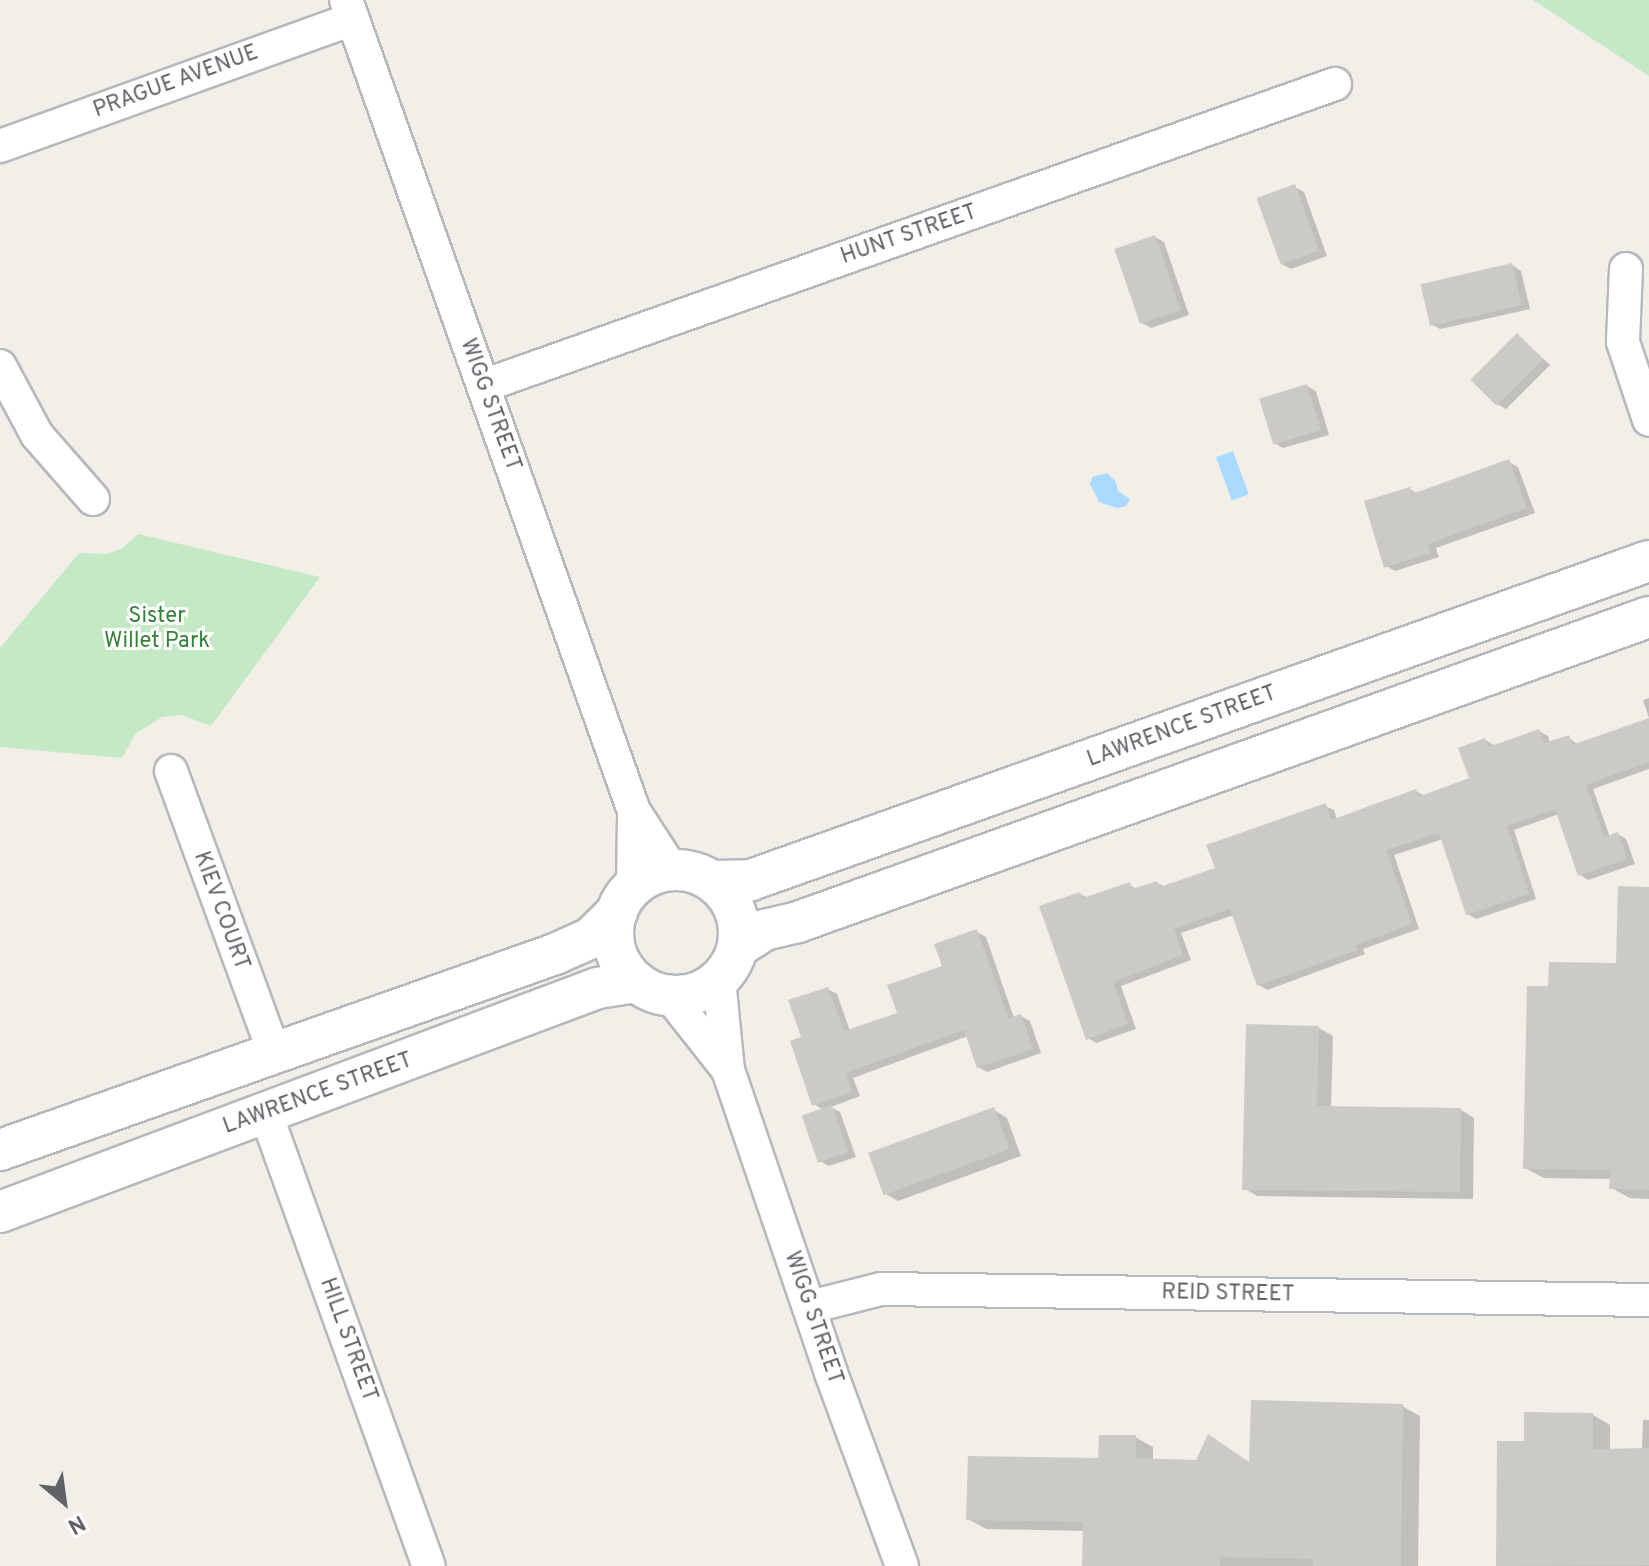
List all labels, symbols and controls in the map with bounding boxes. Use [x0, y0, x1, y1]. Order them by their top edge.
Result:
street label: PRAGUE AVENUE [90, 40, 262, 124]
street label: HUNT STREET [837, 199, 981, 271]
street label: WIGG STREET [454, 335, 526, 475]
park label: Sister Willet Park [104, 603, 210, 654]
street label: LAWRENCE STREET [1084, 680, 1280, 774]
street label: KIEV COURT [187, 848, 255, 974]
street label: LAWRENCE STREET [220, 1047, 416, 1141]
street label: WIGG STREET [778, 1248, 848, 1388]
street label: HILL STREET [313, 1274, 383, 1406]
street label: REID STREET [1161, 1280, 1295, 1308]
north arrow [24, 1462, 104, 1542]
text: N [62, 1508, 89, 1539]

